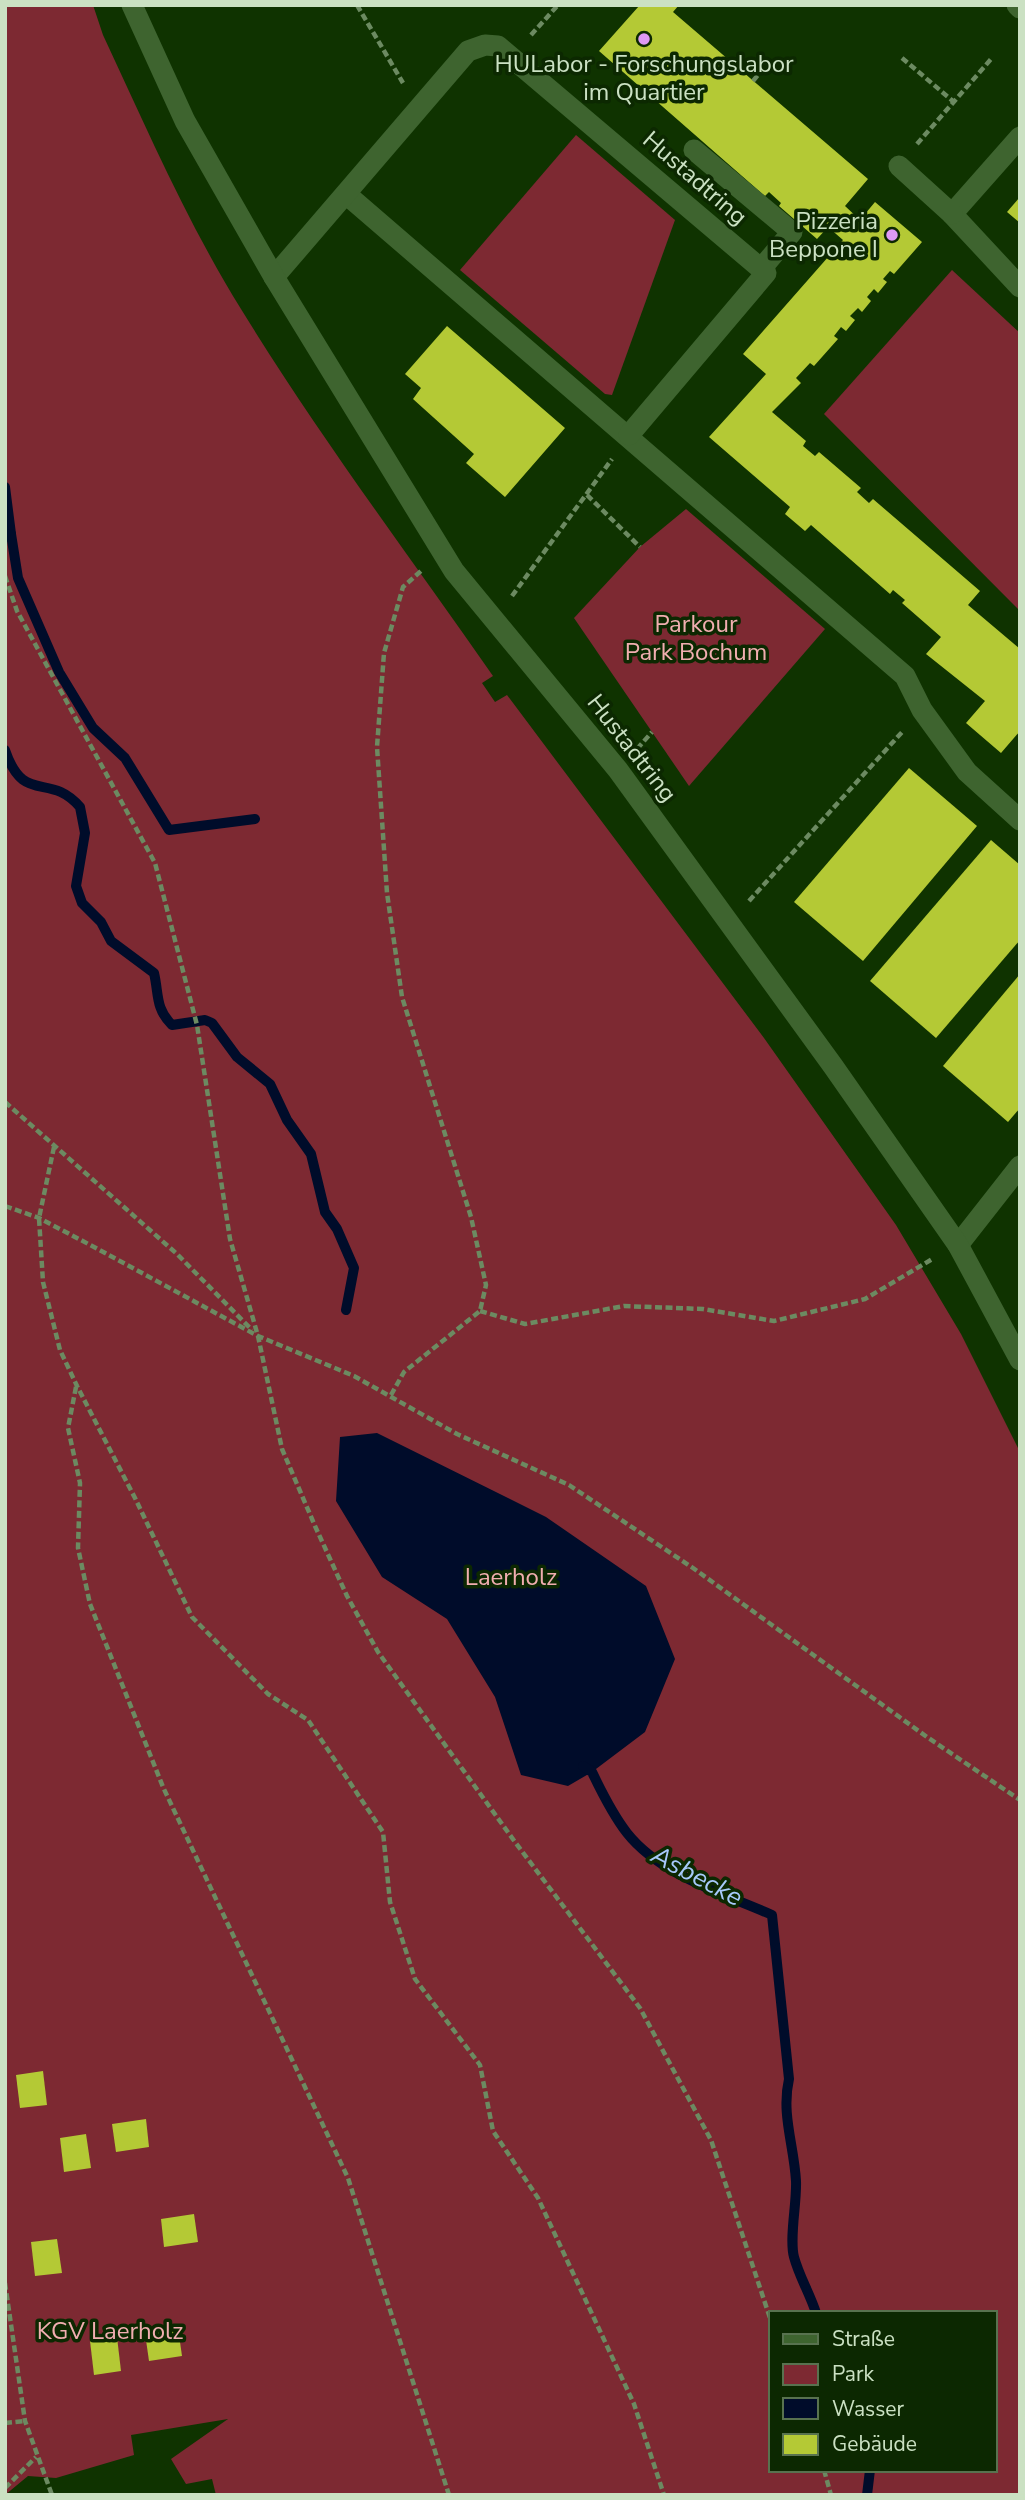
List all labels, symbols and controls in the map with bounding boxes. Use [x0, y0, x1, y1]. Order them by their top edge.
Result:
marker: HULabor - Forschungslabor im Quartier [636, 31, 652, 47]
place label: HULabor - Forschungslabor im Quartier [494, 48, 794, 108]
street label: Hustadtring [636, 124, 754, 232]
place label: Pizzeria Beppone I [769, 205, 878, 265]
marker: Pizzeria Beppone I [884, 227, 900, 243]
park label: Parkour Park Bochum [625, 608, 767, 668]
street label: Hustadtring [580, 688, 684, 808]
park label: Laerholz [465, 1561, 557, 1593]
water label: Asbecke [644, 1837, 749, 1915]
legend [769, 2311, 997, 2472]
park label: KGV Laerholz [37, 2315, 183, 2347]
text: Straße [832, 2325, 895, 2353]
text: Park [832, 2360, 874, 2388]
text: Wasser [832, 2395, 904, 2423]
text: Gebäude [832, 2430, 917, 2458]

